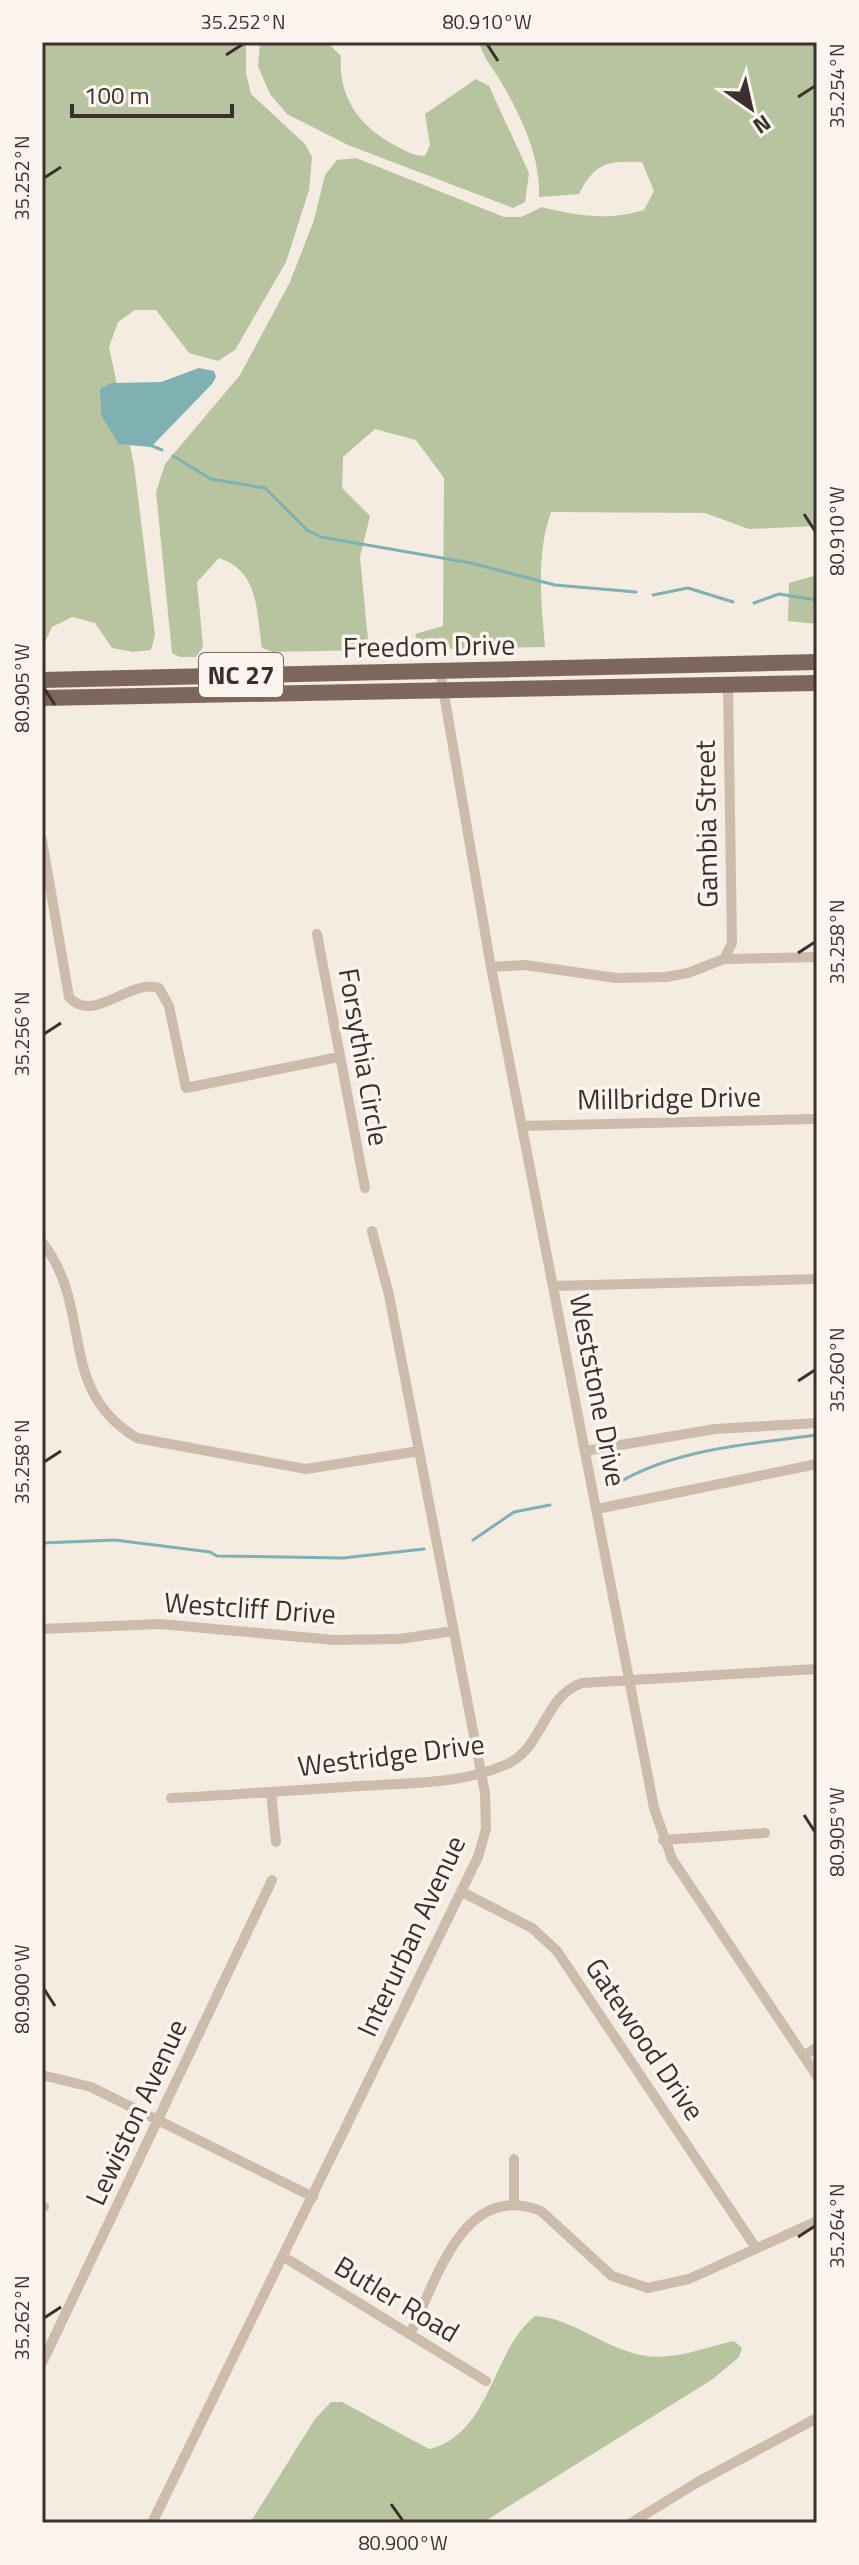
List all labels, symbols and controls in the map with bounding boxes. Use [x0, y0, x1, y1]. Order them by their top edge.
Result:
text: 35.252°N [200, 6, 286, 37]
text: 80.910°W [442, 6, 532, 37]
text: 35.254°N [821, 43, 852, 129]
scale bar [72, 68, 232, 118]
north arrow [711, 68, 791, 148]
text: 100 m [84, 77, 150, 113]
text: N [746, 106, 778, 143]
text: 35.252°N [6, 135, 37, 221]
text: 80.910°W [821, 486, 852, 576]
street label: Freedom Drive [343, 623, 515, 668]
text: 80.905°W [6, 643, 37, 733]
road number: NC 27 [199, 653, 283, 697]
street label: Gambia Street [683, 740, 728, 908]
text: 35.258°N [821, 899, 852, 985]
street label: Forsythia Circle [328, 965, 401, 1149]
text: 35.256°N [6, 991, 37, 1077]
street label: Millbridge Drive [577, 1074, 761, 1121]
street label: Weststone Drive [559, 1290, 638, 1490]
text: 35.260°N [821, 1327, 852, 1413]
text: 35.258°N [6, 1419, 37, 1505]
street label: Westcliff Drive [163, 1580, 337, 1635]
street label: Westridge Drive [295, 1722, 487, 1787]
text: 80.905°W [821, 1787, 852, 1877]
street label: Interurban Avenue [345, 1828, 476, 2043]
text: 80.900°W [6, 1944, 37, 2034]
street label: Gatewood Drive [575, 1949, 716, 2129]
street label: Lewiston Avenue [74, 2012, 198, 2212]
text: 35.264°N [821, 2183, 852, 2269]
street label: Butler Road [327, 2244, 468, 2353]
text: 35.262°N [6, 2275, 37, 2361]
text: 80.900°W [358, 2527, 448, 2558]

